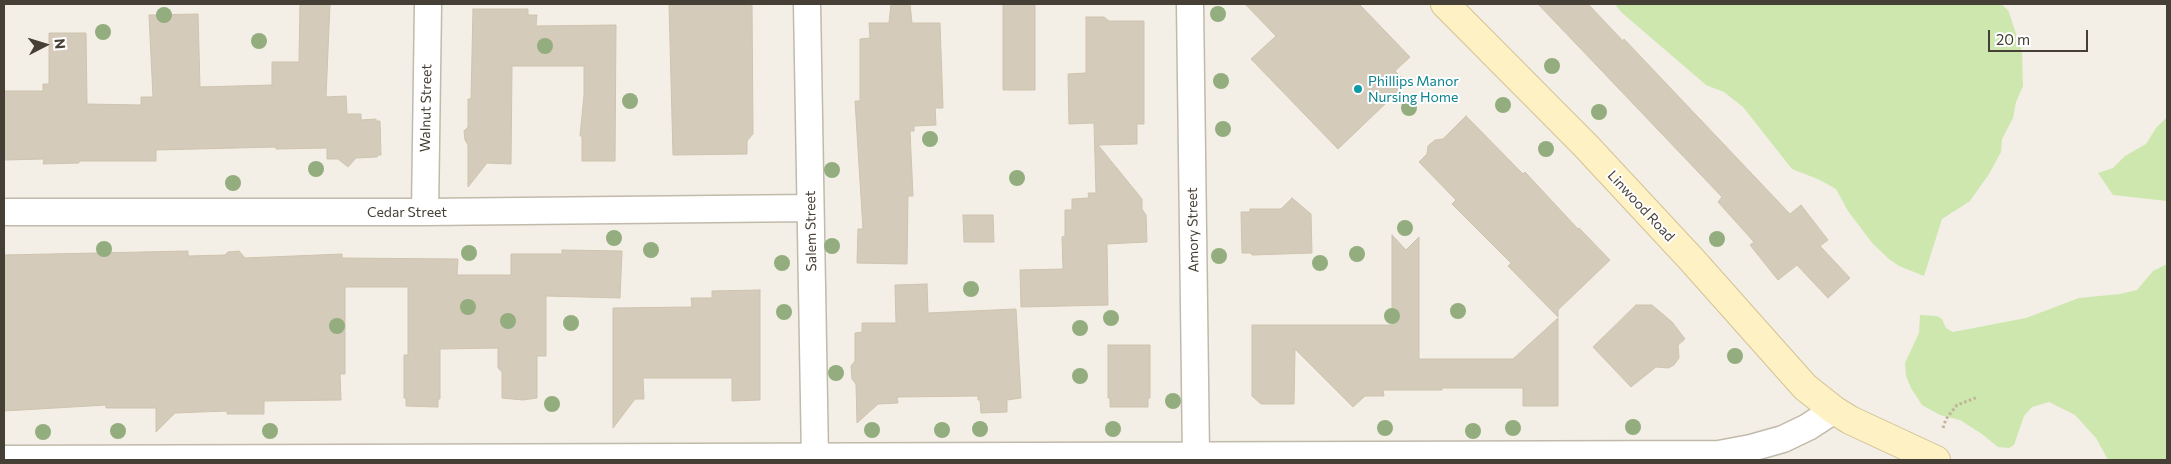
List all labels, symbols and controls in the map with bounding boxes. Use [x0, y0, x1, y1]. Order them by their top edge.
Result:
north arrow [20, 20, 70, 70]
scale bar [1991, 20, 2091, 52]
text: 20 m [1996, 30, 2030, 48]
text: N [52, 38, 69, 50]
street label: Walnut Street [417, 64, 435, 152]
place label: Phillips Manor Nursing Home [1368, 73, 1459, 105]
marker: Phillips Manor Nursing Home [1352, 83, 1364, 95]
street label: Linwood Road [1604, 167, 1678, 245]
street label: Amory Street [1184, 187, 1202, 273]
street label: Salem Street [802, 190, 820, 272]
street label: Cedar Street [367, 204, 447, 220]

